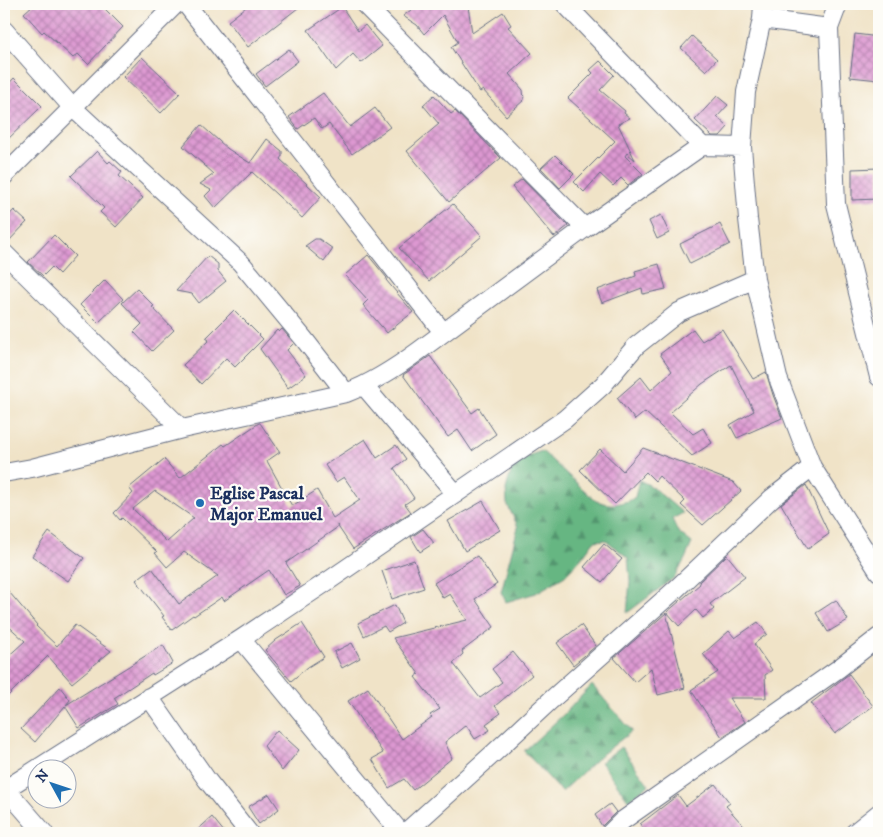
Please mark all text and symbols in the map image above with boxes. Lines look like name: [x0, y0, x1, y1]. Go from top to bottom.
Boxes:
place label: Eglise Pascal Major Emanuel: [210, 483, 323, 526]
marker: Eglise Pascal Major Emanuel: [194, 497, 206, 509]
north arrow: [28, 760, 78, 810]
text: N: [32, 766, 54, 786]

